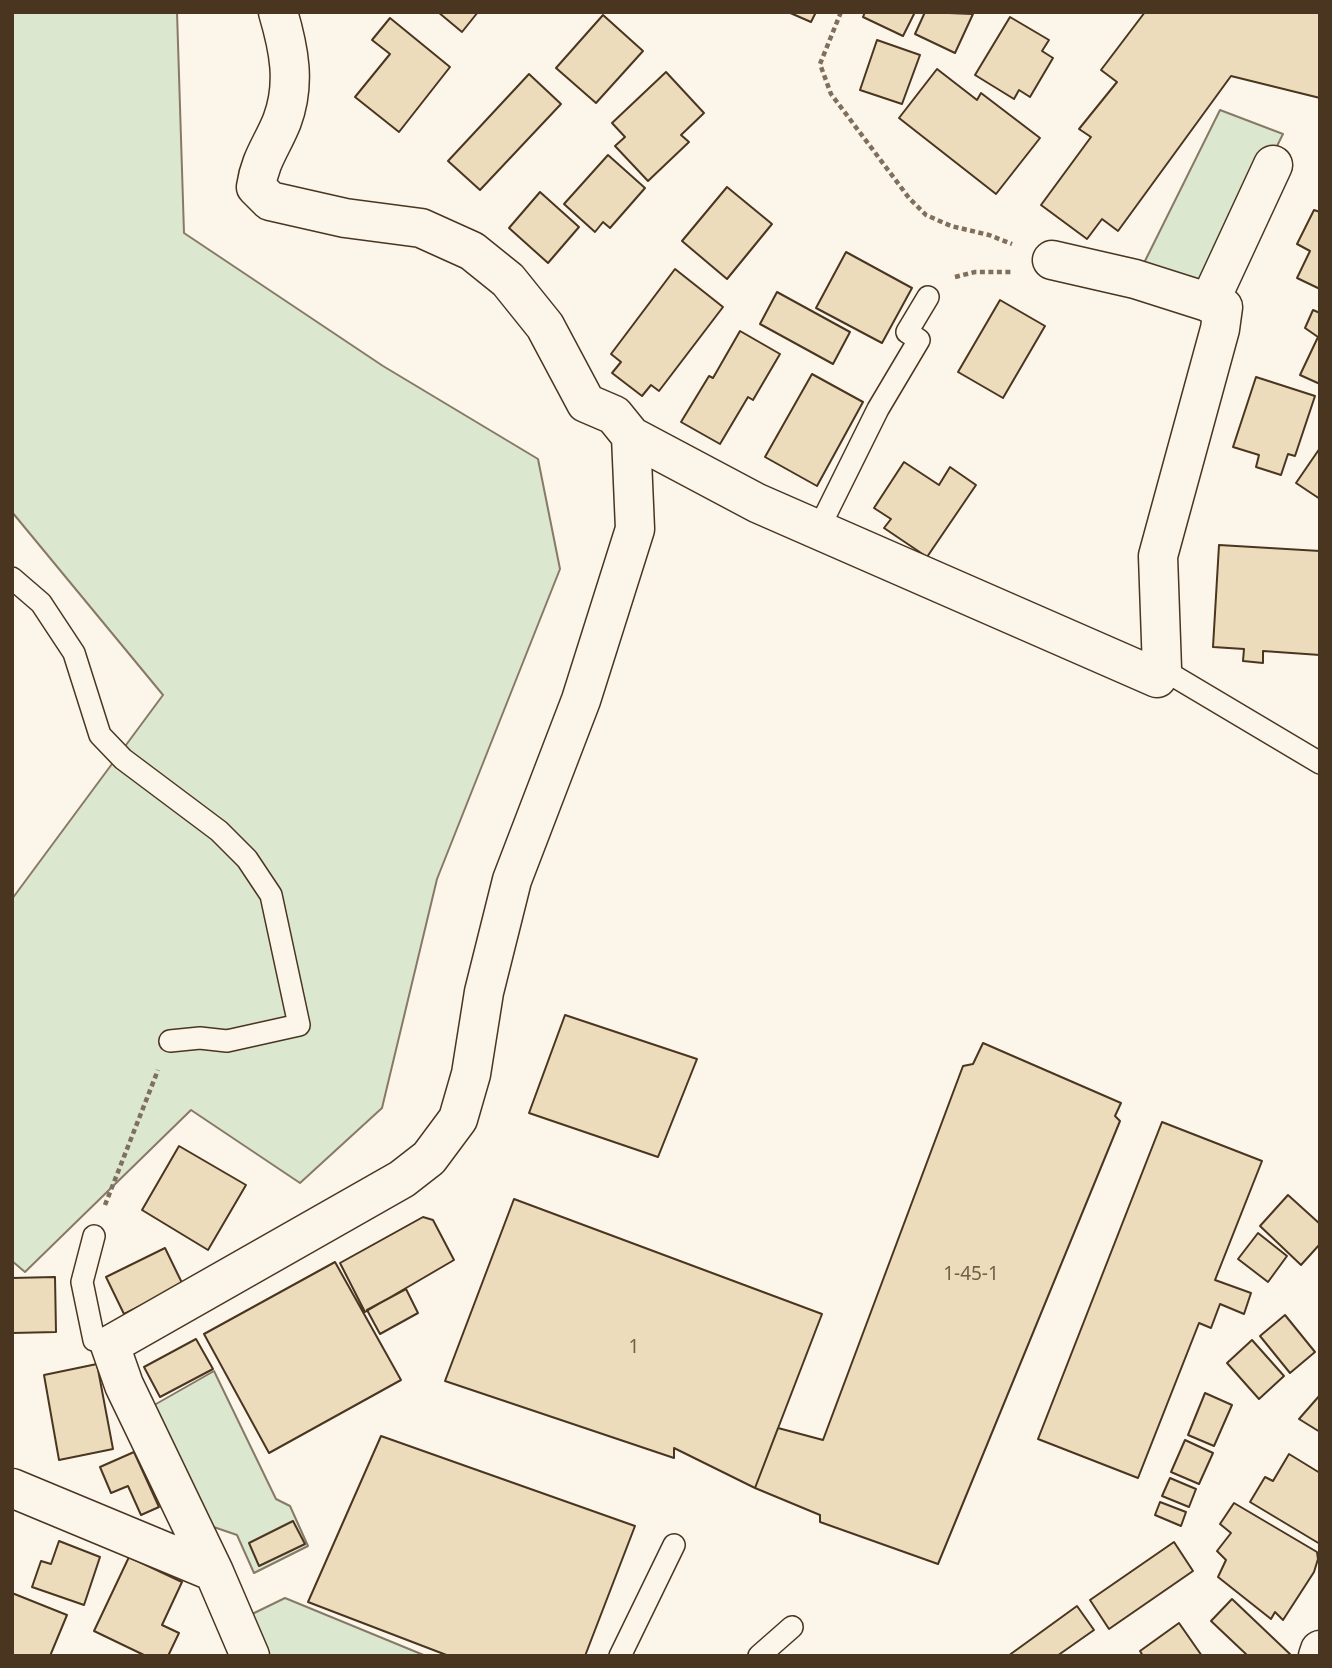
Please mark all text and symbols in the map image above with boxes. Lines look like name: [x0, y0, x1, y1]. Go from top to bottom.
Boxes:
house number: 1-45-1: [943, 1264, 999, 1286]
house number: 1: [629, 1337, 639, 1359]

